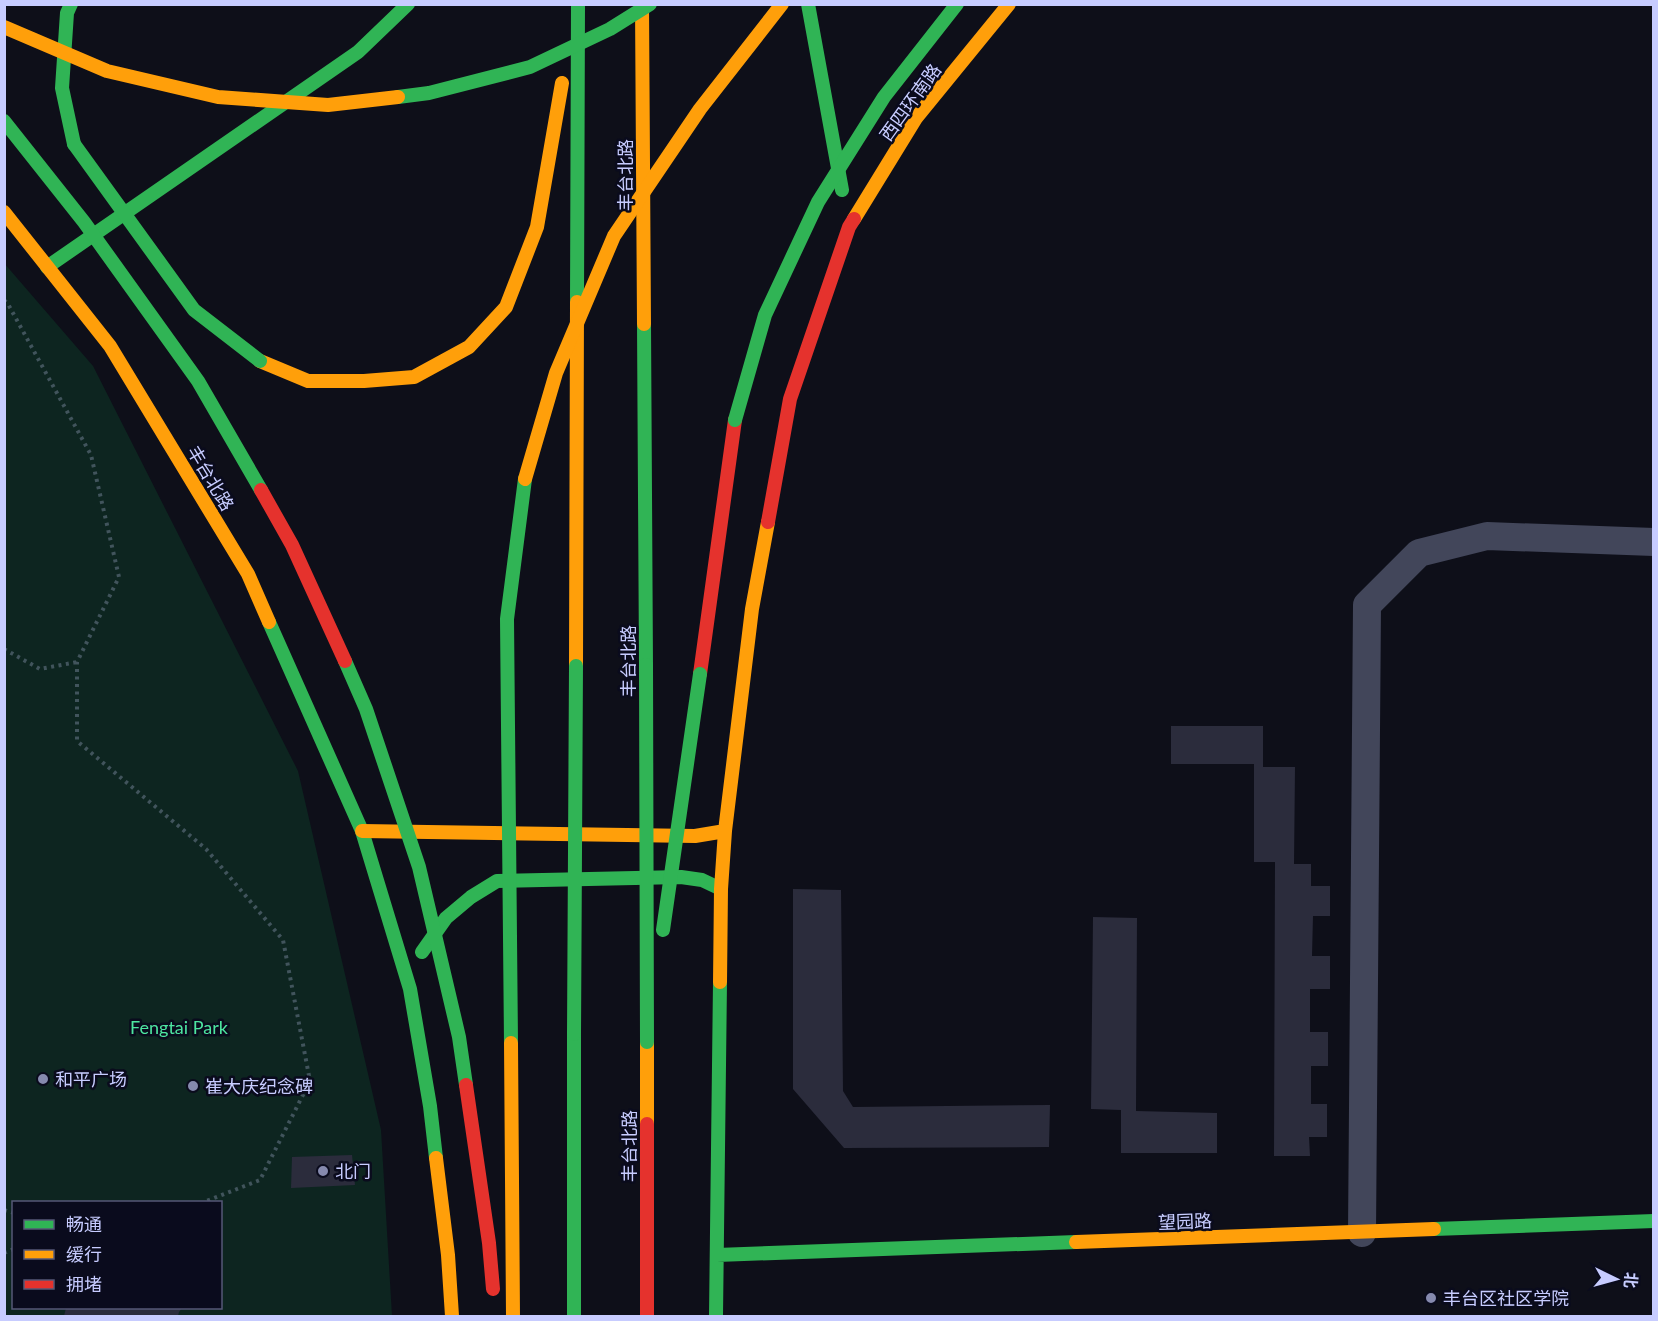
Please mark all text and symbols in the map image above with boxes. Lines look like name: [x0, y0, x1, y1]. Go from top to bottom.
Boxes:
street label: 西四环南路: [875, 59, 945, 145]
street label: 丰台北路: [614, 139, 636, 211]
street label: 丰台北路: [183, 441, 239, 515]
street label: 丰台北路: [617, 625, 639, 697]
park label: Fengtai Park: [130, 1016, 229, 1038]
place label: 和平广场: [55, 1068, 127, 1090]
marker: 和平广场: [36, 1072, 50, 1086]
place label: 崔大庆纪念碑: [205, 1075, 313, 1097]
marker: 崔大庆纪念碑: [186, 1079, 200, 1093]
street label: 丰台北路: [618, 1110, 640, 1182]
place label: 北门: [335, 1160, 371, 1182]
marker: 北门: [316, 1164, 330, 1178]
legend: [12, 1201, 222, 1309]
street label: 望园路: [1158, 1209, 1212, 1233]
text: 畅通: [66, 1213, 102, 1235]
text: 缓行: [66, 1243, 102, 1265]
north arrow: [1586, 1249, 1646, 1309]
text: 北: [1621, 1272, 1642, 1289]
text: 拥堵: [66, 1273, 102, 1295]
place label: 丰台区社区学院: [1443, 1287, 1569, 1309]
marker: 丰台区社区学院: [1424, 1291, 1438, 1305]

